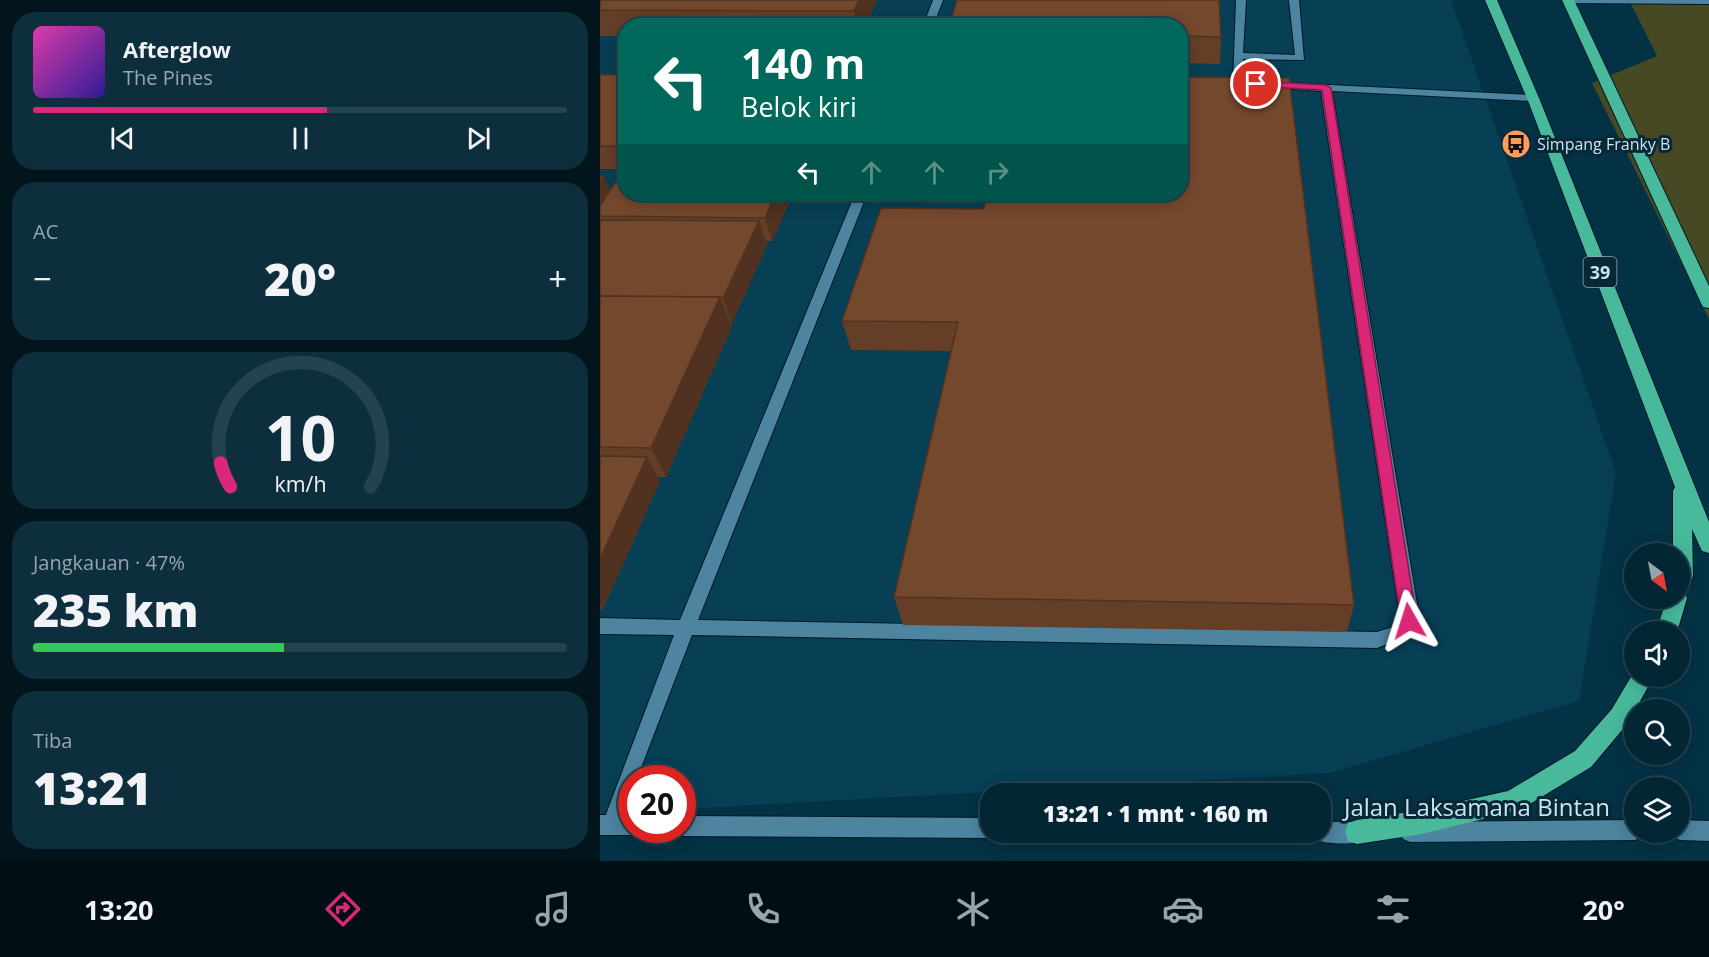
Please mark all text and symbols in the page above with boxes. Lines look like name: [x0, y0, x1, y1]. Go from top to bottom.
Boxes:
text: Afterglow: [123, 34, 231, 64]
text: 140 m: [741, 34, 865, 91]
icon: left: [642, 42, 720, 120]
pin: [1230, 58, 1281, 109]
text: The Pines: [123, 64, 213, 91]
icon: arrive: [1239, 67, 1272, 100]
text: Belok kiri: [741, 88, 857, 125]
icon: previous: [106, 122, 139, 155]
icon: pause: [284, 122, 317, 155]
icon: next: [462, 122, 495, 155]
bus stop icon: Simpang Franky B: [1500, 128, 1532, 160]
place label: Simpang Franky B: [1537, 133, 1670, 155]
icon: left: [792, 156, 825, 189]
icon: ahead: [855, 156, 888, 189]
icon: ahead: [918, 156, 951, 189]
icon: right: [981, 156, 1014, 189]
text: AC: [33, 218, 58, 245]
text: 20°: [264, 248, 336, 309]
text: −: [33, 256, 52, 301]
text: +: [548, 256, 567, 301]
road number: 39: [1584, 257, 1616, 287]
text: 10: [264, 395, 336, 480]
text: km/h: [274, 470, 326, 499]
north arrow: [1624, 543, 1690, 609]
map controls: [1624, 543, 1690, 843]
text: Jangkauan · 47%: [33, 549, 185, 576]
text: 235 km: [33, 579, 198, 640]
position arrow: [1377, 589, 1441, 653]
button: sound: [1624, 621, 1690, 687]
button: search: [1624, 699, 1690, 765]
text: Tiba: [33, 727, 72, 754]
text: 13:21: [33, 757, 151, 818]
speed limit sign: 20: [618, 765, 696, 843]
button: layers: [1624, 777, 1690, 843]
street label: Jalan Laksamana Bintan: [1342, 790, 1610, 823]
text: 13:21 · 1 mnt · 160 m: [1043, 798, 1268, 828]
icon: directions: [322, 888, 364, 930]
icon: music: [532, 888, 574, 930]
icon: phone: [742, 888, 784, 930]
icon: climate: [952, 888, 994, 930]
icon: car: [1162, 888, 1204, 930]
icon: filters: [1372, 888, 1414, 930]
text: 13:20: [84, 891, 154, 928]
text: 20°: [1582, 891, 1625, 928]

